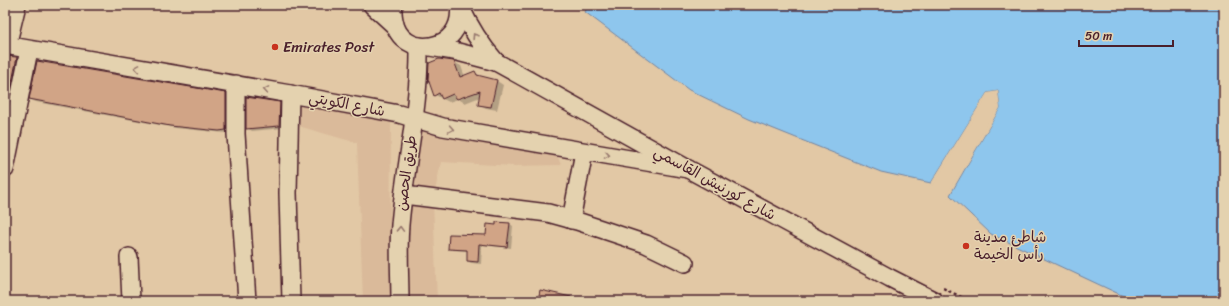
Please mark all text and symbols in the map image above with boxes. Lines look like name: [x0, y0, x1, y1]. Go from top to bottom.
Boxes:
scale bar: [1079, 22, 1173, 48]
text: 50 m: [1085, 25, 1112, 47]
one-way arrow: [473, 33, 480, 40]
place label: Emirates Post: [283, 34, 375, 60]
marker: Emirates Post: [270, 42, 280, 52]
one-way arrow: [134, 64, 141, 73]
street label: شارع الكويتي: [307, 84, 387, 124]
one-way arrow: [262, 86, 269, 94]
one-way arrow: [448, 124, 454, 132]
street label: طريق الحصن: [388, 133, 424, 213]
street label: شارع كورنيش القاسمي: [649, 139, 781, 227]
one-way arrow: [604, 151, 610, 159]
place label: شاطئ مدينة رأس الخيمة: [974, 224, 1046, 267]
one-way arrow: [396, 226, 404, 232]
marker: شاطئ مدينة رأس الخيمة: [961, 241, 971, 251]

